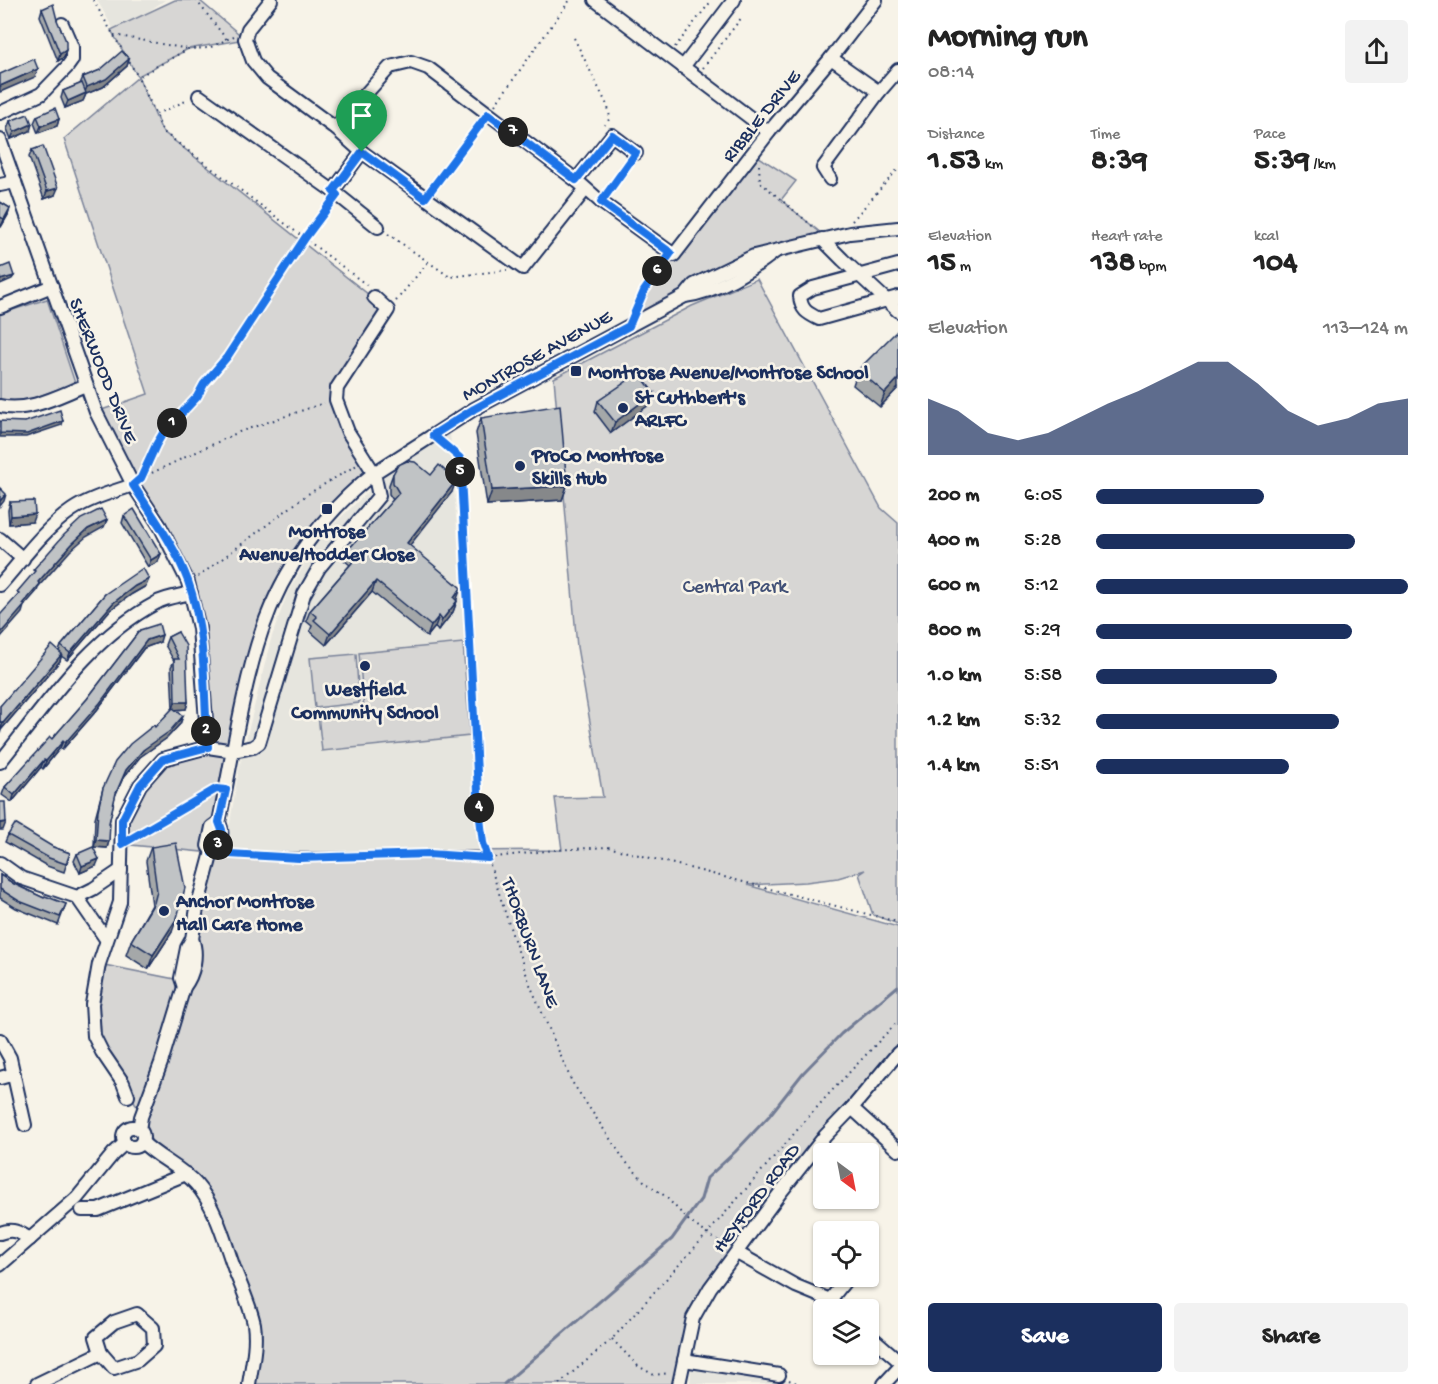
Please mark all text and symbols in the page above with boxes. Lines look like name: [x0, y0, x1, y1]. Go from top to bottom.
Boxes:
text: Morning run: [928, 20, 1088, 58]
button: share: [1345, 20, 1408, 83]
text: 08:14: [928, 62, 974, 85]
street label: RIBBLE DRIVE: [718, 65, 808, 168]
pin: [336, 90, 387, 152]
icon: arrive: [345, 99, 378, 132]
pin: 7: [498, 117, 528, 147]
text: 7: [509, 122, 517, 141]
text: Distance: [928, 126, 985, 145]
text: Time: [1091, 126, 1120, 145]
text: Pace: [1254, 126, 1285, 145]
text: 1.53: [928, 145, 981, 180]
text: 8:39: [1091, 145, 1147, 180]
text: 5:39: [1254, 145, 1310, 180]
text: km: [981, 156, 1003, 175]
text: /km: [1310, 156, 1336, 175]
text: Elevation: [928, 228, 992, 247]
text: Heart rate: [1091, 228, 1163, 247]
text: kcal: [1254, 228, 1279, 247]
text: 15: [928, 247, 956, 282]
text: 138: [1091, 247, 1135, 282]
text: 104: [1254, 247, 1297, 282]
pin: 6: [642, 256, 672, 286]
text: m: [956, 258, 971, 277]
text: bpm: [1135, 258, 1167, 277]
text: 6: [653, 261, 661, 280]
street label: SHERWOOD DRIVE: [62, 295, 142, 449]
street label: MONTROSE AVENUE: [459, 306, 618, 408]
text: Elevation: [928, 318, 1008, 341]
text: 113–124 m: [1323, 318, 1408, 341]
place label: Montrose Avenue/Montrose School: [588, 363, 869, 386]
marker: Montrose Avenue/Montrose School: [569, 364, 583, 378]
place label: St Cuthbert's ARLFC: [634, 388, 747, 434]
marker: St Cuthbert's ARLFC: [616, 401, 630, 415]
pin: 1: [157, 408, 187, 438]
text: 1: [169, 413, 175, 432]
place label: ProCo Montrose Skills Hub: [531, 446, 664, 492]
pin: 5: [445, 457, 475, 487]
marker: ProCo Montrose Skills Hub: [513, 459, 527, 473]
text: 5: [456, 462, 464, 481]
text: 200 m: [928, 485, 979, 508]
text: 6:05: [1024, 485, 1062, 508]
marker: Montrose Avenue/Hodder Close: [320, 502, 334, 516]
place label: Montrose Avenue/Hodder Close: [238, 522, 415, 568]
text: 400 m: [928, 530, 979, 553]
text: 5:28: [1024, 530, 1062, 553]
text: 600 m: [928, 575, 980, 598]
text: 5:12: [1024, 575, 1059, 598]
park label: Central Park: [683, 577, 789, 600]
text: 800 m: [928, 620, 981, 643]
text: 5:29: [1024, 620, 1061, 643]
marker: Westfield Community School: [358, 659, 372, 673]
text: 1.0 km: [928, 665, 982, 688]
text: 5:58: [1024, 665, 1062, 688]
place label: Westfield Community School: [290, 679, 439, 726]
text: 1.2 km: [928, 710, 980, 733]
text: 5:32: [1024, 710, 1061, 733]
pin: 2: [191, 716, 221, 746]
text: 2: [202, 721, 210, 740]
text: 1.4 km: [928, 755, 980, 778]
text: 5:51: [1024, 755, 1059, 778]
pin: 4: [464, 793, 494, 823]
text: 4: [475, 798, 483, 817]
pin: 3: [203, 830, 233, 860]
text: 3: [214, 835, 222, 854]
street label: THORBURN LANE: [494, 874, 563, 1013]
place label: Anchor Montrose Hall Care Home: [175, 892, 315, 938]
marker: Anchor Montrose Hall Care Home: [157, 904, 171, 918]
street label: HEYFORD ROAD: [709, 1139, 807, 1258]
north arrow: [813, 1143, 879, 1209]
map controls: [813, 1143, 879, 1365]
button: locate: [813, 1221, 879, 1287]
button: layers: [813, 1299, 879, 1365]
button: Save: [928, 1303, 1162, 1372]
button: Share: [1174, 1303, 1408, 1372]

